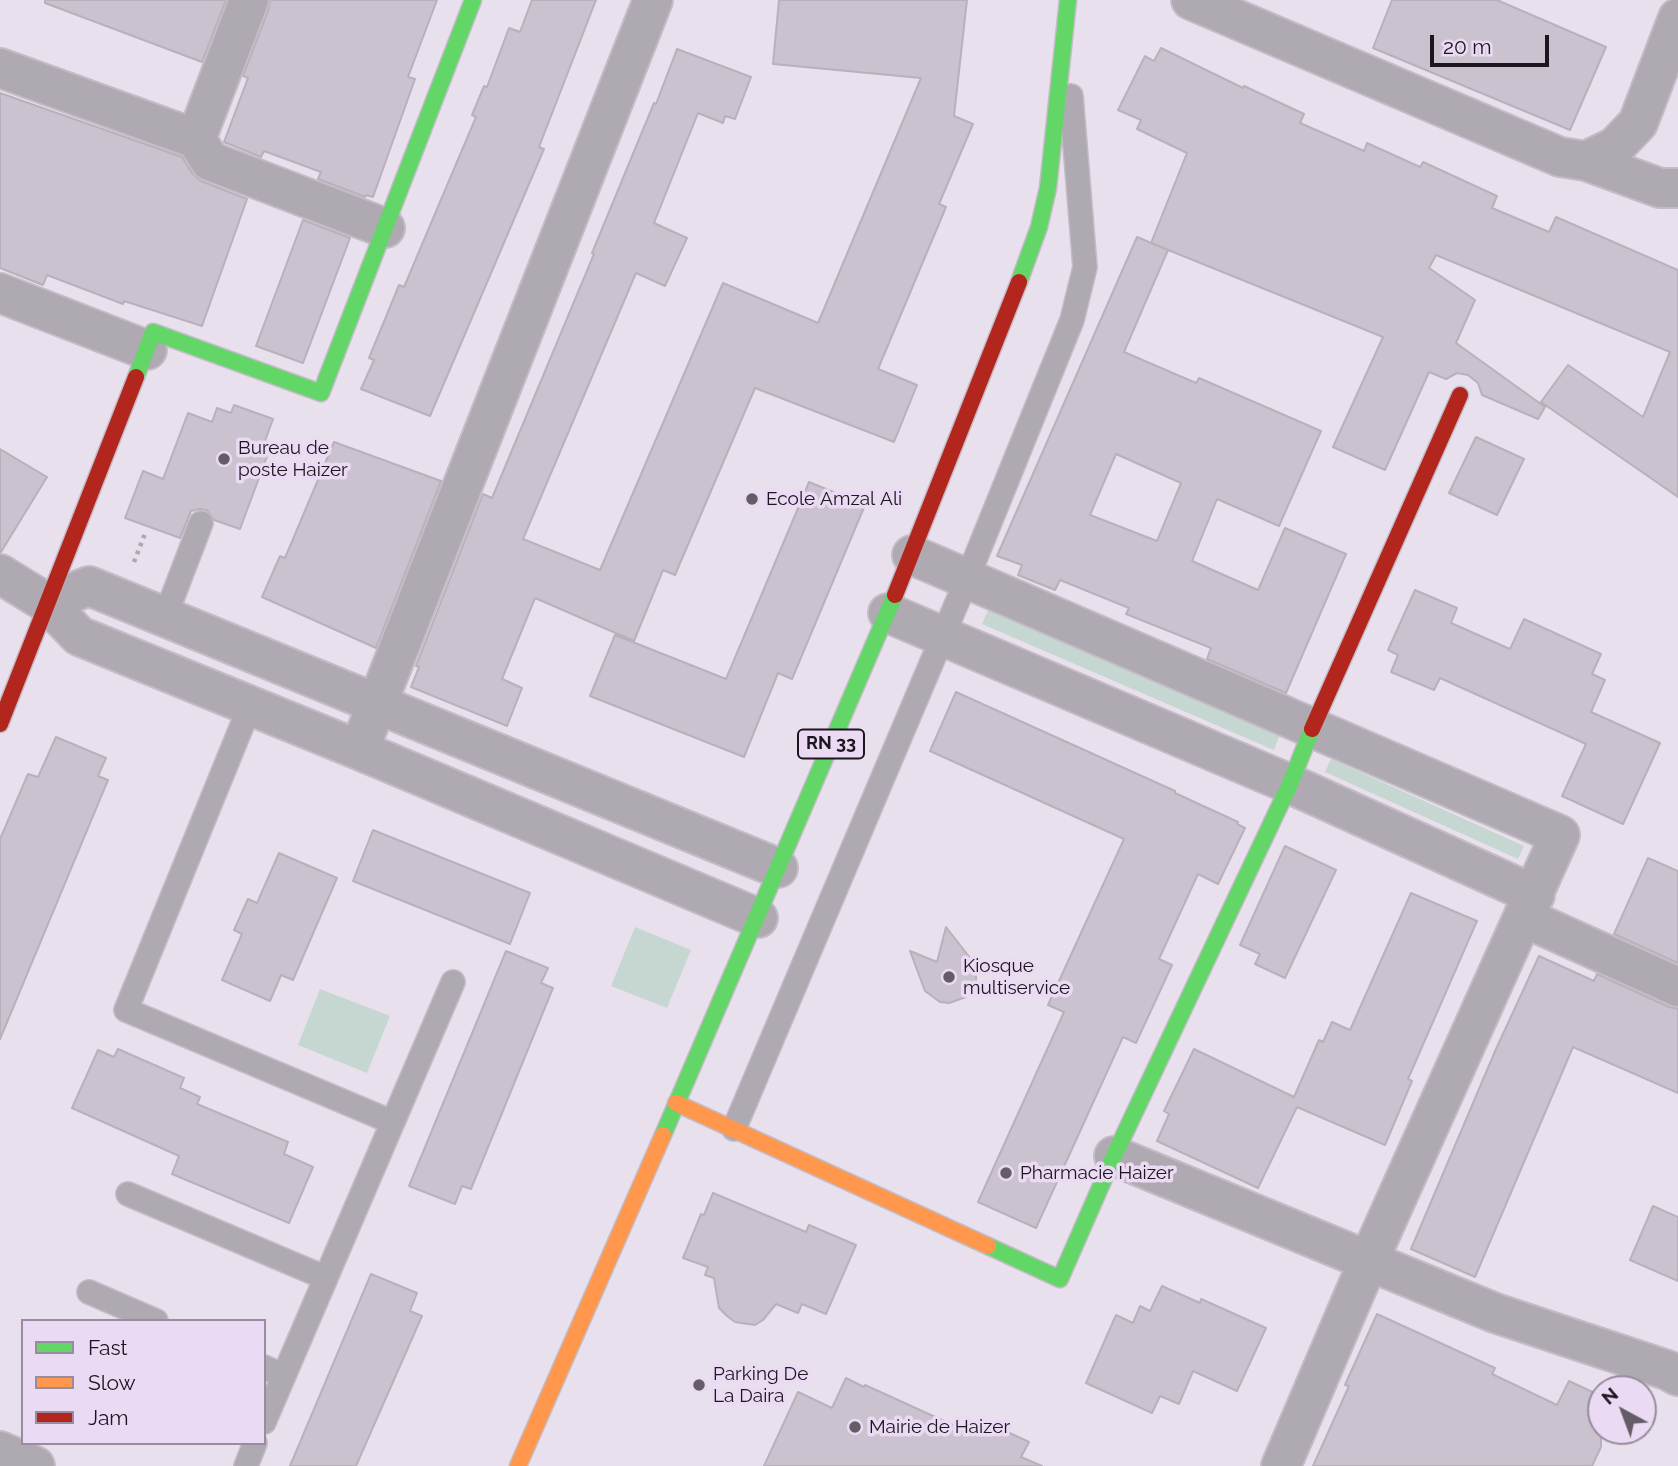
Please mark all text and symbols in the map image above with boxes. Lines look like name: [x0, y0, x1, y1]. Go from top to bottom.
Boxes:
scale bar: [1433, 21, 1552, 65]
text: 20 m: [1443, 34, 1491, 59]
place label: Bureau de poste Haizer: [238, 437, 348, 481]
marker: Bureau de poste Haizer: [216, 451, 232, 467]
place label: Ecole Amzal Ali: [766, 488, 902, 510]
marker: Ecole Amzal Ali: [744, 491, 760, 507]
road number: RN 33: [798, 730, 864, 758]
place label: Kiosque multiservice: [963, 955, 1070, 999]
marker: Kiosque multiservice: [941, 969, 957, 985]
place label: Pharmacie Haizer: [1020, 1162, 1174, 1184]
marker: Pharmacie Haizer: [998, 1165, 1014, 1181]
legend: [21, 1319, 266, 1445]
text: Fast: [88, 1335, 128, 1360]
place label: Parking De La Daira: [713, 1363, 808, 1407]
text: Slow: [88, 1370, 136, 1395]
north arrow: [1587, 1375, 1657, 1445]
marker: Parking De La Daira: [691, 1377, 707, 1393]
text: N: [1597, 1383, 1622, 1409]
text: Jam: [88, 1405, 129, 1430]
place label: Mairie de Haizer: [869, 1416, 1010, 1438]
marker: Mairie de Haizer: [847, 1419, 863, 1435]

